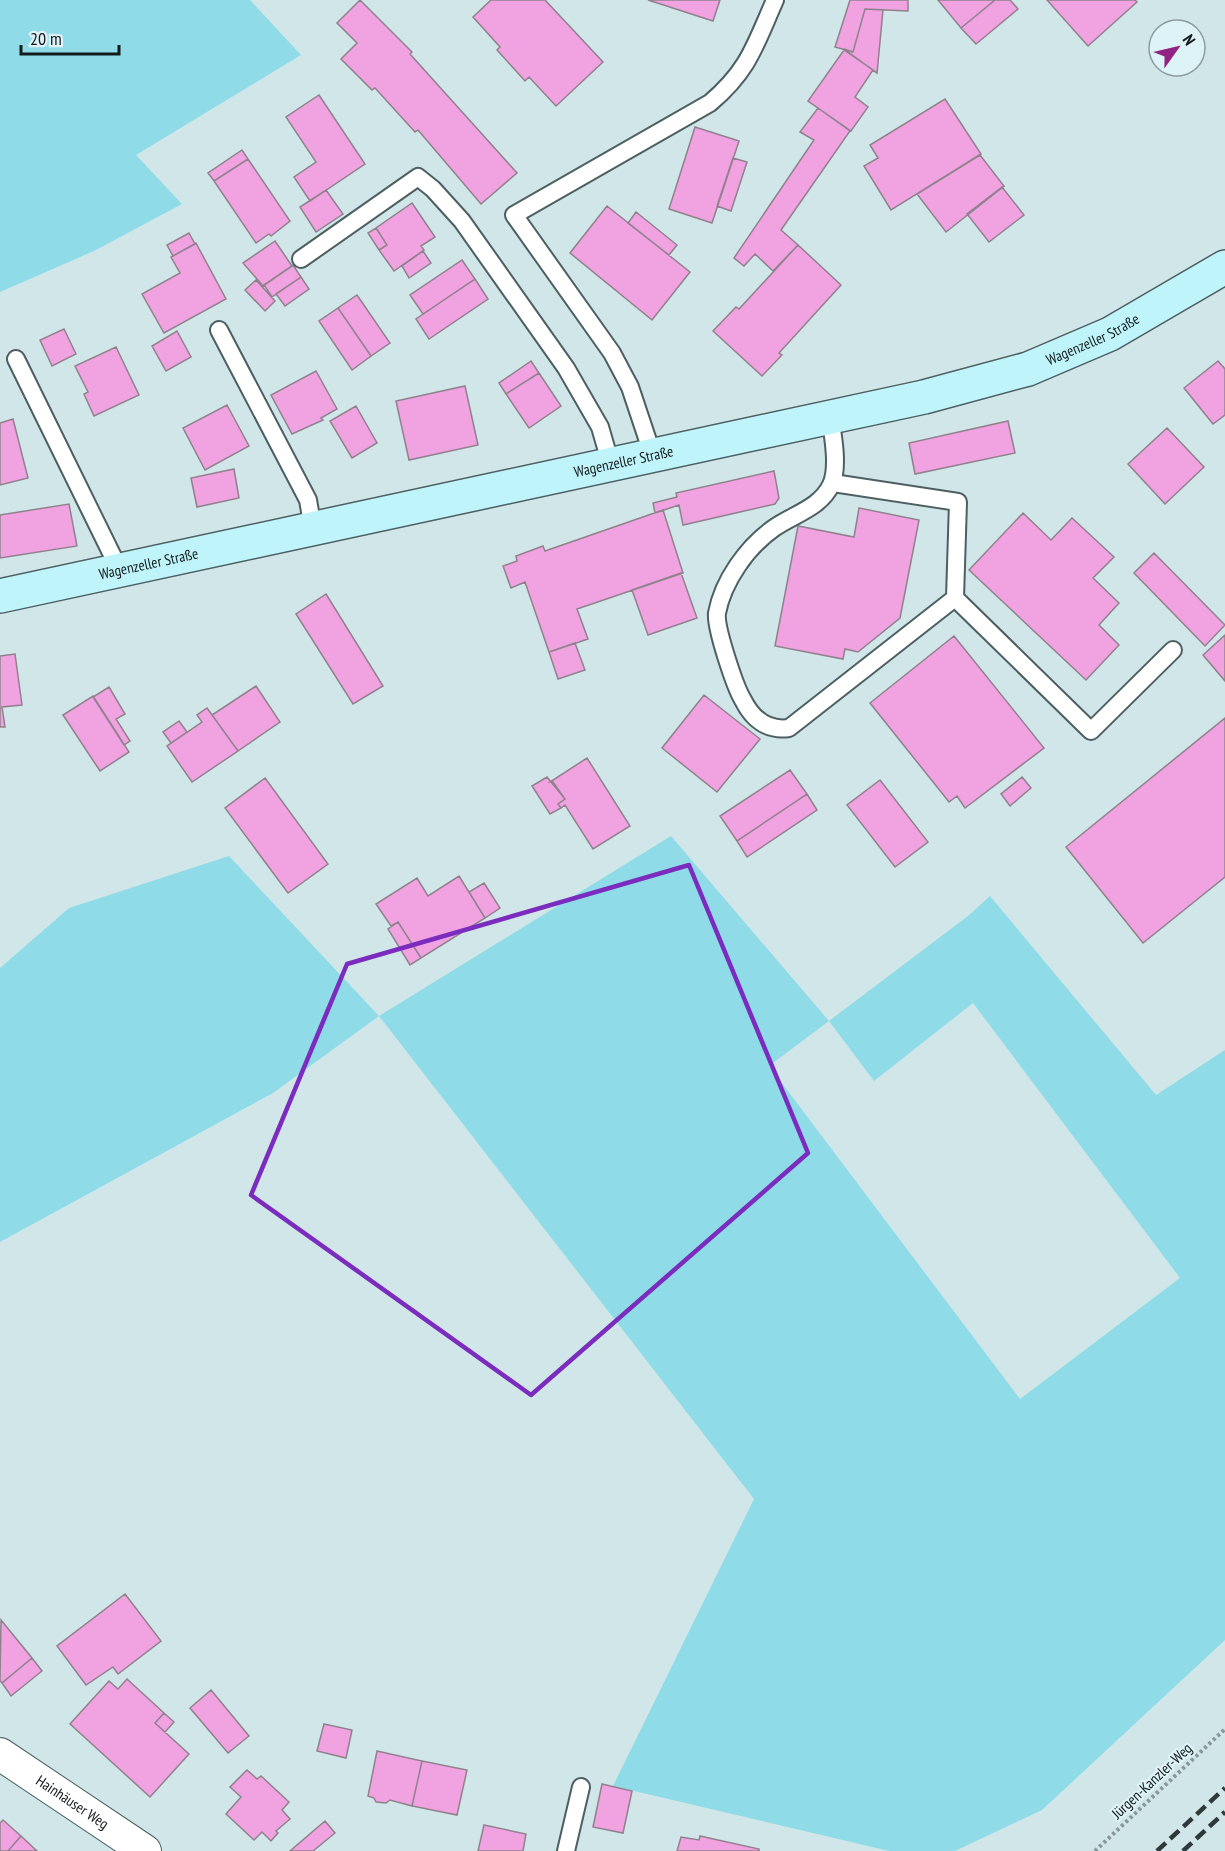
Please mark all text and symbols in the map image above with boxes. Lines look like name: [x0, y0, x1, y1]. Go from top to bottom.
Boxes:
scale bar: [21, 18, 118, 56]
north arrow: [1147, 18, 1207, 78]
text: 20 m: [30, 27, 62, 50]
text: N: [1179, 30, 1200, 49]
street label: Wagenzeller Straße: [1043, 309, 1143, 369]
street label: Wagenzeller Straße: [572, 441, 675, 481]
street label: Wagenzeller Straße: [97, 544, 200, 583]
street label: Jürgen-Kanzler-Weg: [1107, 1739, 1196, 1823]
street label: Hainhäuser Weg: [33, 1771, 113, 1833]

